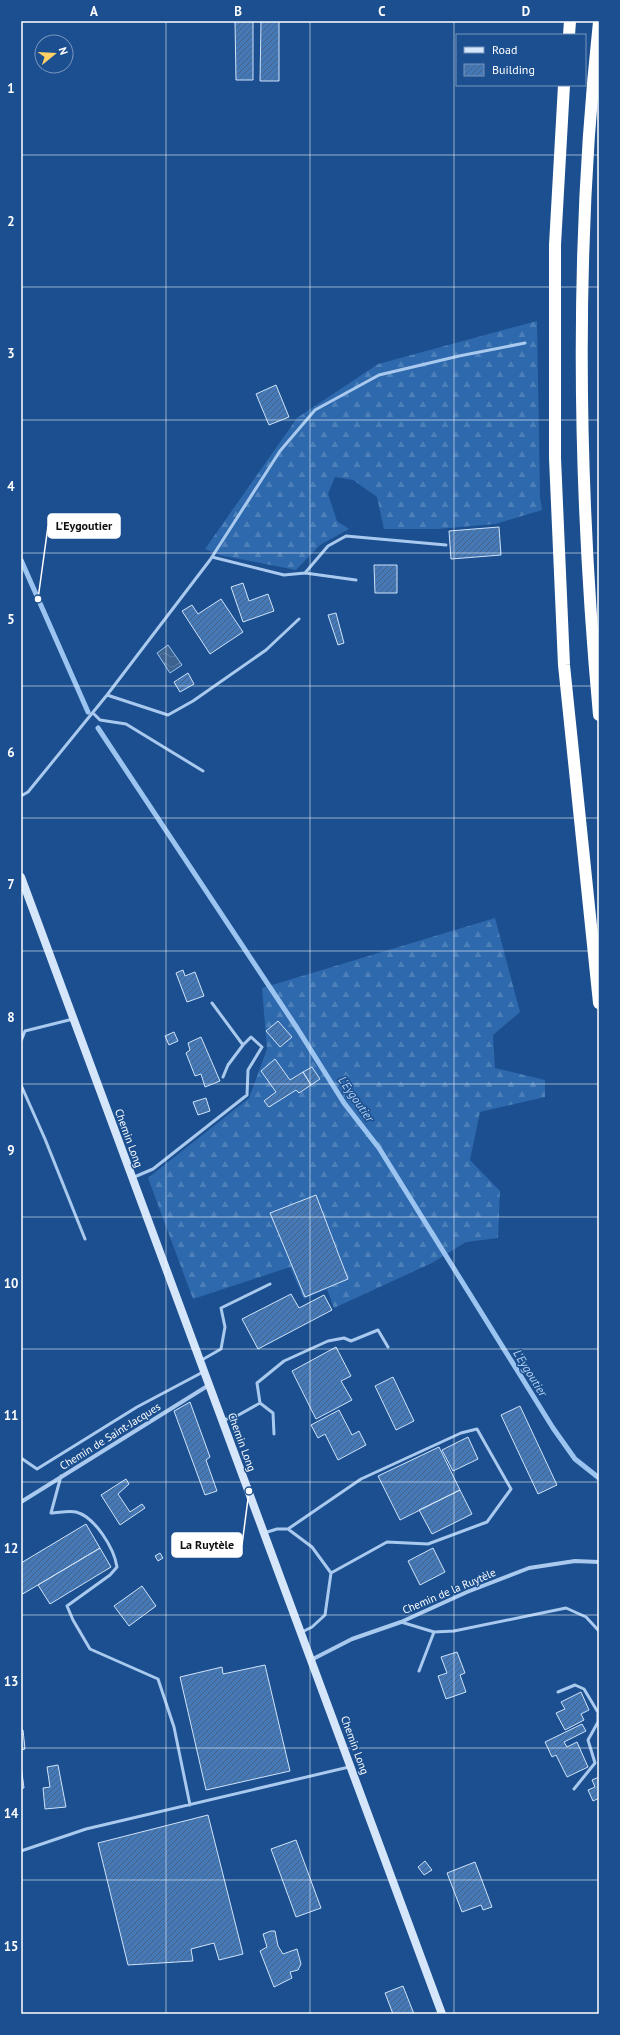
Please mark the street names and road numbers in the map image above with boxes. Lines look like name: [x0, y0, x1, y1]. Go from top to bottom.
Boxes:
street label: Chemin Long: [112, 1107, 146, 1169]
street label: Chemin de Saint-Jacques: [57, 1399, 163, 1473]
street label: Chemin Long: [225, 1411, 259, 1473]
street label: Chemin de la Ruytèle: [400, 1565, 498, 1617]
street label: Chemin Long: [338, 1714, 372, 1776]

